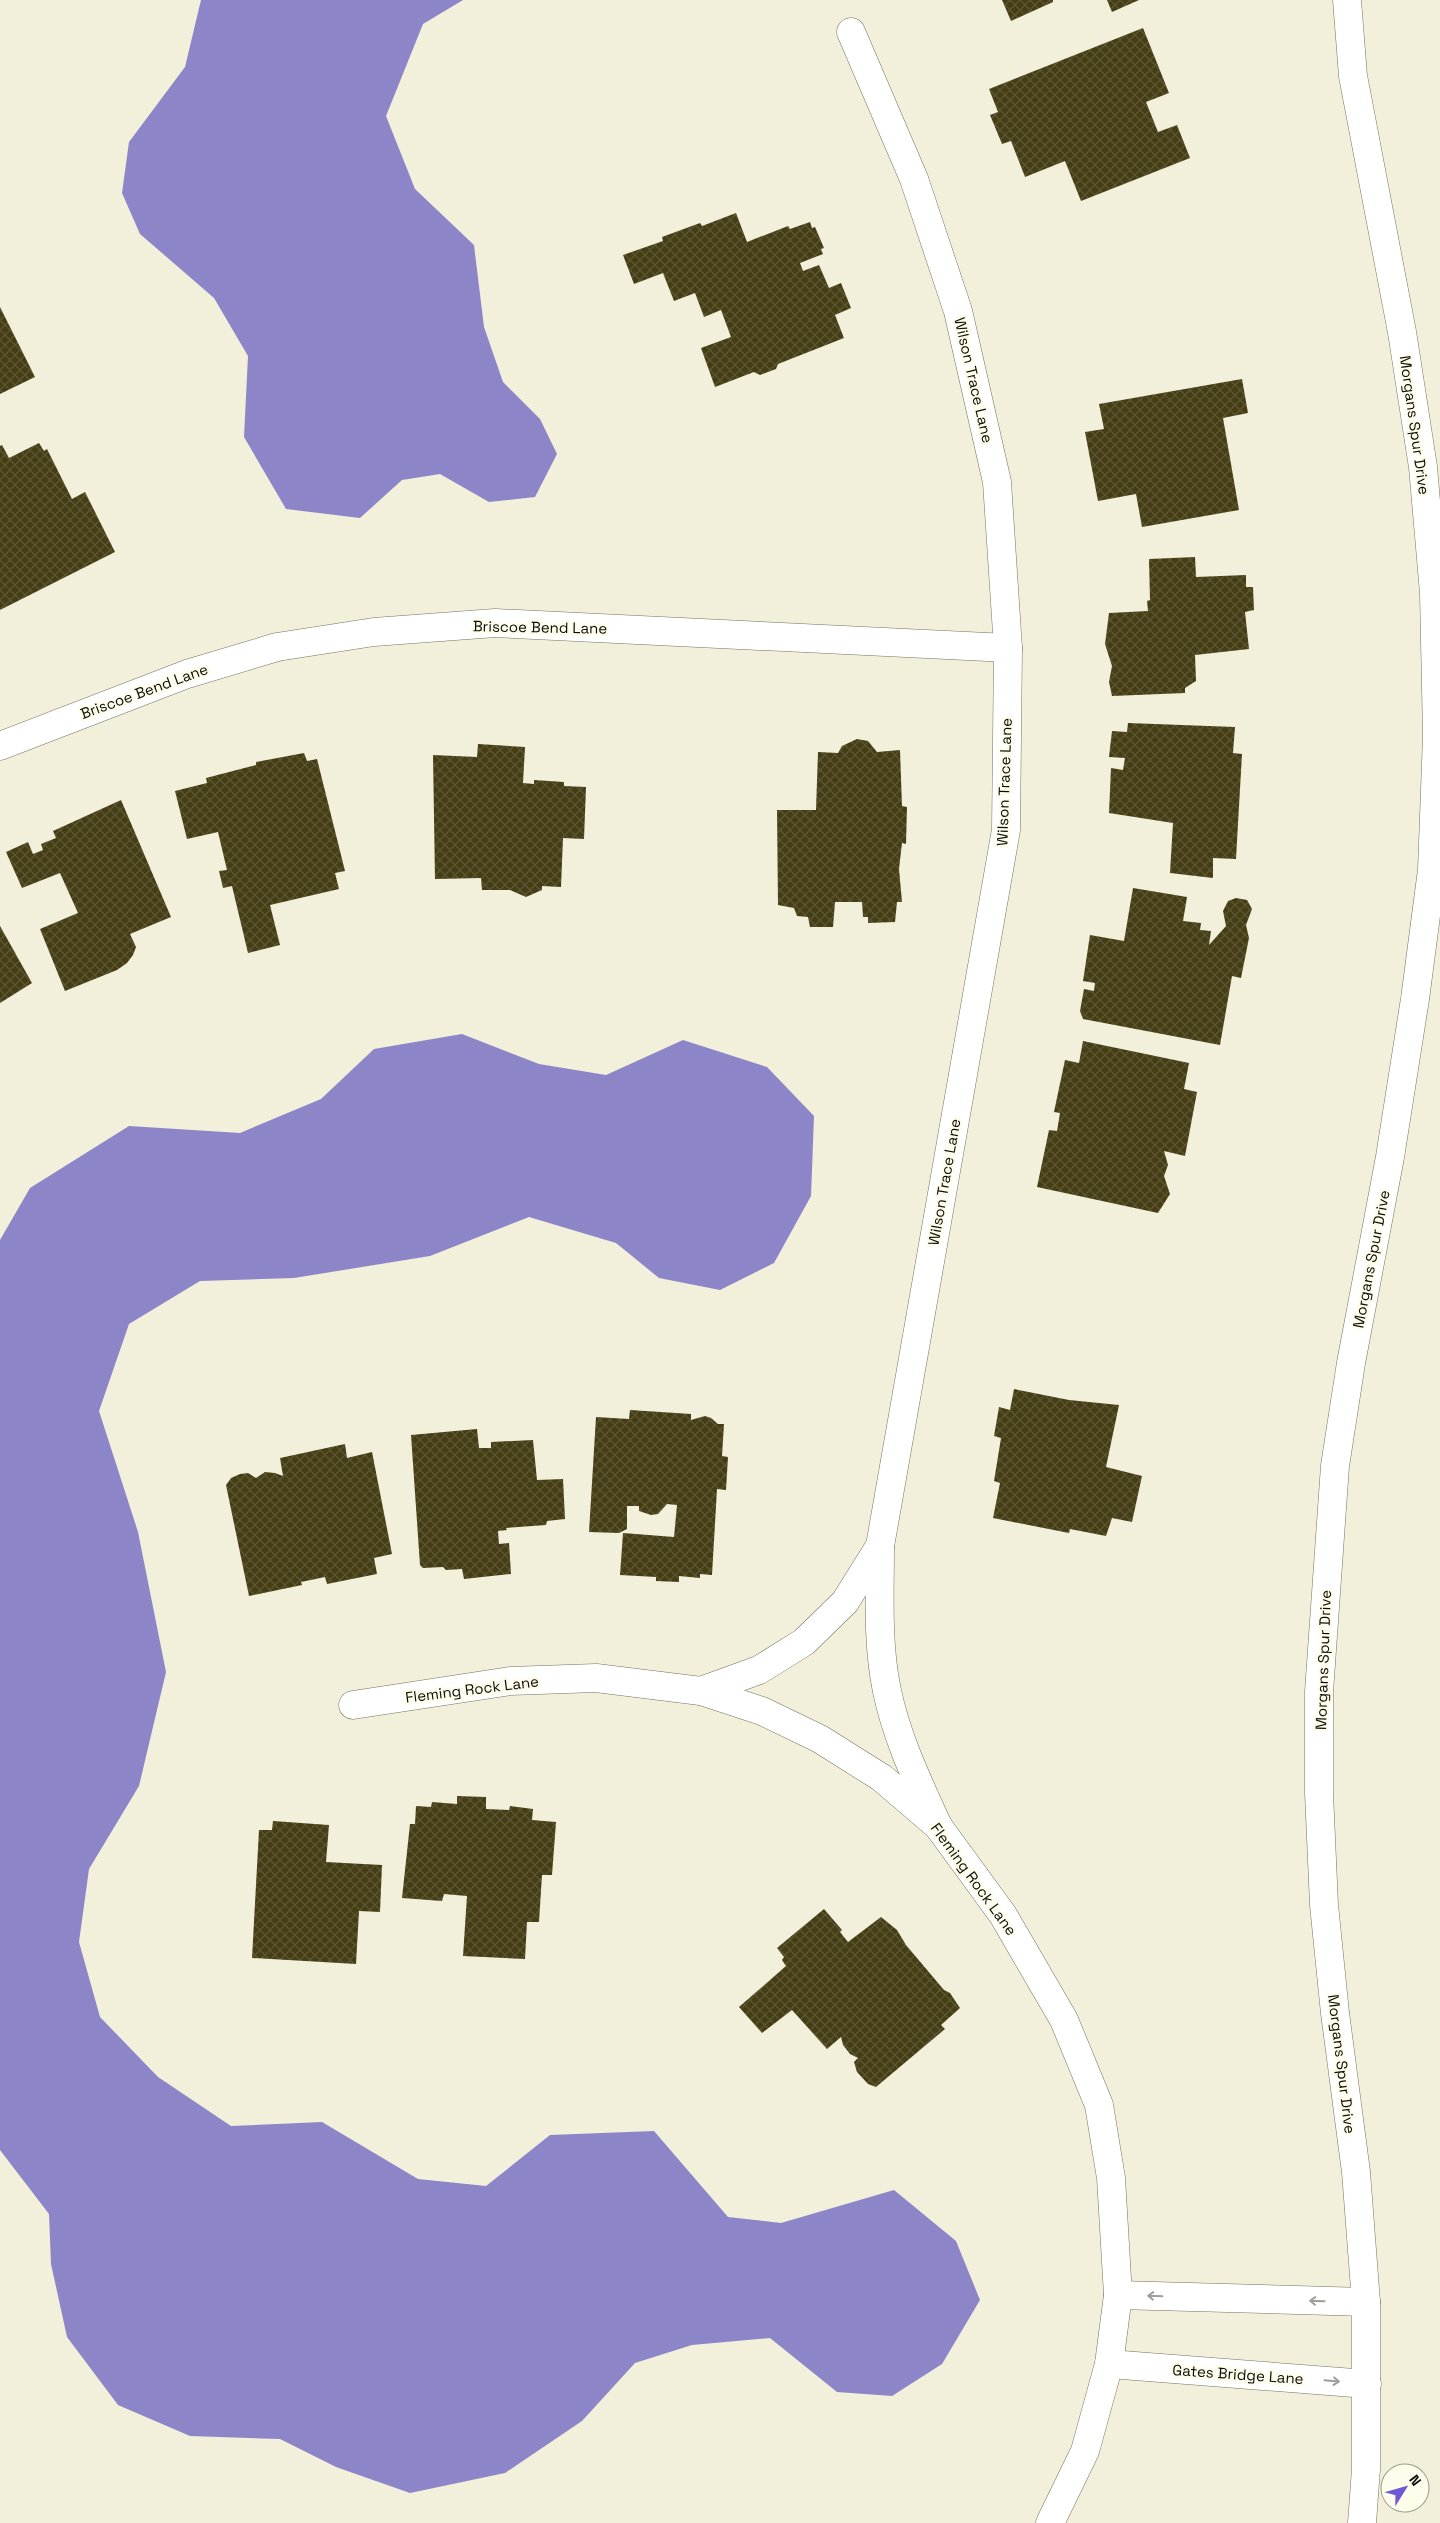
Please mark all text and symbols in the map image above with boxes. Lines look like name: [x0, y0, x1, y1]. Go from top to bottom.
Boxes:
street label: Wilson Trace Lane: [950, 315, 998, 445]
street label: Morgans Spur Drive: [1396, 354, 1434, 496]
street label: Briscoe Bend Lane: [473, 616, 608, 638]
street label: Briscoe Bend Lane: [78, 659, 211, 723]
street label: Wilson Trace Lane: [992, 717, 1016, 847]
street label: Wilson Trace Lane: [923, 1117, 965, 1247]
street label: Morgans Spur Drive: [1348, 1188, 1394, 1330]
street label: Morgans Spur Drive: [1311, 1589, 1335, 1730]
street label: Fleming Rock Lane: [404, 1671, 540, 1707]
street label: Fleming Rock Lane: [927, 1819, 1021, 1939]
street label: Morgans Spur Drive: [1324, 1993, 1360, 2135]
one-way arrow: [1147, 2291, 1163, 2301]
one-way arrow: [1309, 2296, 1325, 2305]
street label: Gates Bridge Lane: [1172, 2360, 1304, 2388]
one-way arrow: [1324, 2377, 1340, 2386]
north arrow: [1380, 2463, 1430, 2513]
text: N: [1405, 2471, 1425, 2489]

